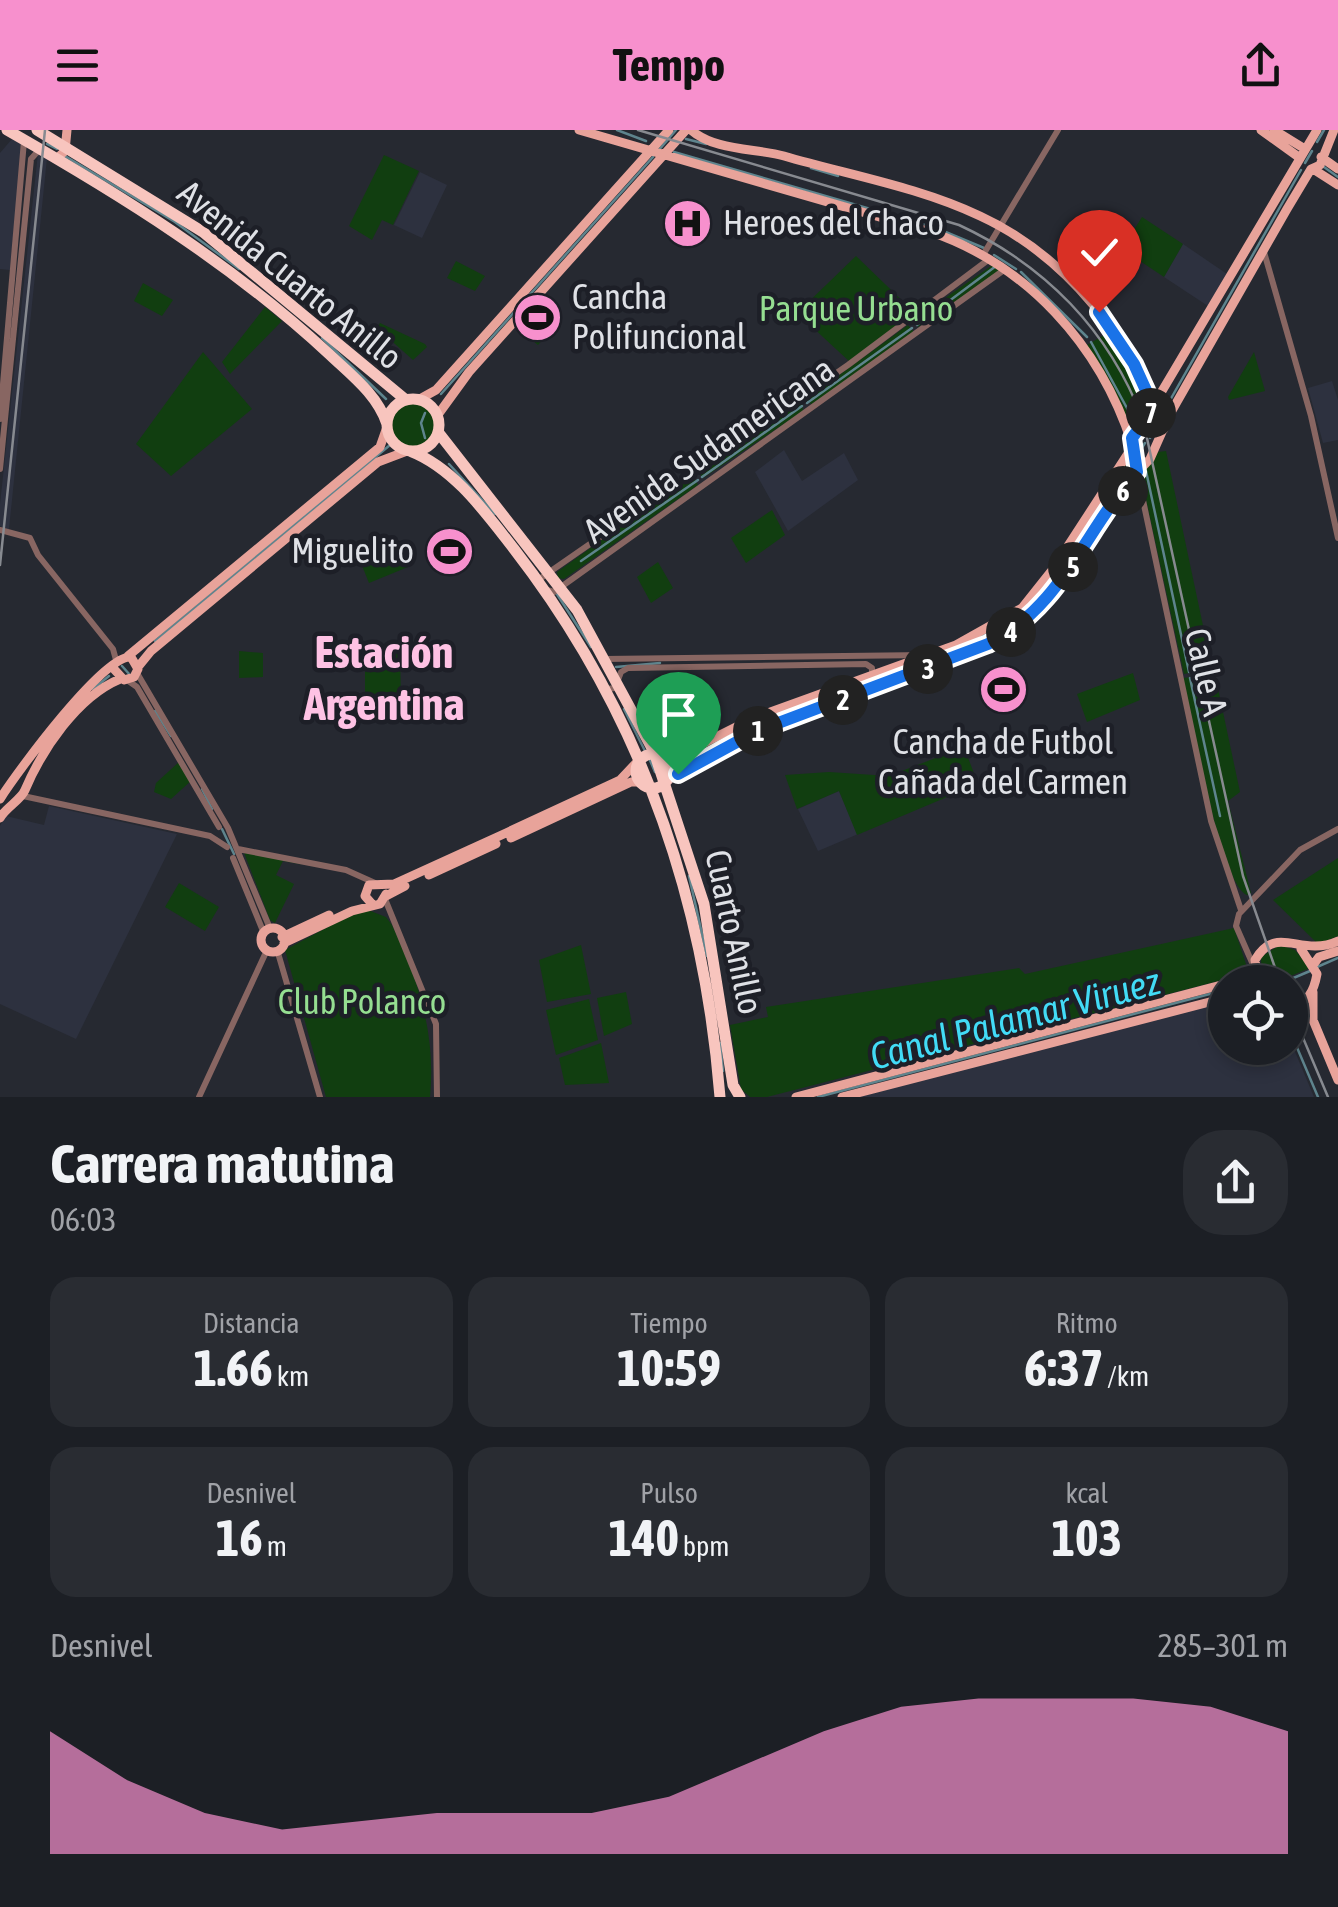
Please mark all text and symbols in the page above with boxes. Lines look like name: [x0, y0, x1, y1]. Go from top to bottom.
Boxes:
icon: menu: [50, 38, 105, 93]
icon: share: [1233, 38, 1288, 93]
text: Tempo: [613, 39, 725, 91]
street label: Avenida Cuarto Anillo: [171, 172, 411, 377]
hospital icon: Heroes del Chaco: [662, 197, 714, 249]
place label: Heroes del Chaco: [723, 202, 944, 242]
pin: [1057, 210, 1142, 313]
icon: check: [1072, 225, 1127, 280]
place label: Cancha Polifuncional: [572, 276, 746, 356]
park label: Parque Urbano: [759, 288, 953, 328]
sports icon: Cancha Polifuncional: [511, 291, 563, 343]
street label: Avenida Sudamericana: [576, 348, 841, 551]
pin: 7: [1126, 388, 1176, 438]
text: 7: [1144, 397, 1158, 429]
pin: 6: [1098, 466, 1148, 516]
text: 6: [1116, 475, 1130, 507]
sports icon: Miguelito: [423, 525, 475, 577]
place label: Miguelito: [291, 530, 414, 570]
pin: 5: [1048, 542, 1098, 592]
text: 5: [1066, 551, 1080, 583]
pin: 4: [986, 607, 1036, 657]
text: 4: [1004, 616, 1018, 648]
street label: Calle A: [1178, 624, 1237, 720]
district label: Estación Argentina: [303, 626, 464, 730]
pin: 3: [903, 644, 953, 694]
text: 3: [921, 653, 935, 685]
sports icon: Cancha de Futbol Cañada del Carmen: [977, 664, 1029, 716]
pin: [636, 672, 721, 775]
pin: 2: [818, 675, 868, 725]
text: 2: [836, 684, 850, 716]
icon: arrive: [651, 687, 706, 742]
pin: 1: [733, 706, 783, 756]
text: 1: [751, 715, 765, 747]
place label: Cancha de Futbol Cañada del Carmen: [878, 721, 1128, 801]
street label: Cuarto Anillo: [698, 846, 772, 1017]
water label: Canal Palamar Viruez: [865, 959, 1165, 1078]
map controls: [1208, 965, 1308, 1065]
button: locate: [1208, 965, 1308, 1065]
park label: Club Polanco: [278, 981, 446, 1021]
button: share: [1183, 1130, 1288, 1235]
text: Carrera matutina: [50, 1132, 394, 1195]
text: 06:03: [50, 1201, 117, 1238]
text: Distancia: [203, 1307, 300, 1339]
text: Tiempo: [630, 1307, 708, 1339]
text: Ritmo: [1056, 1307, 1118, 1339]
text: 1.66: [193, 1339, 273, 1397]
text: 10:59: [617, 1339, 721, 1397]
text: 6:37: [1024, 1339, 1103, 1397]
text: km: [273, 1360, 309, 1392]
text: /km: [1103, 1360, 1149, 1392]
text: Desnivel: [206, 1477, 296, 1509]
text: Pulso: [640, 1477, 698, 1509]
text: kcal: [1065, 1477, 1108, 1509]
text: 16: [216, 1509, 263, 1567]
text: 140: [608, 1509, 679, 1567]
text: 103: [1051, 1509, 1122, 1567]
text: m: [263, 1530, 287, 1562]
text: bpm: [679, 1530, 730, 1562]
text: Desnivel: [50, 1627, 153, 1664]
text: 285–301 m: [1158, 1627, 1288, 1664]

